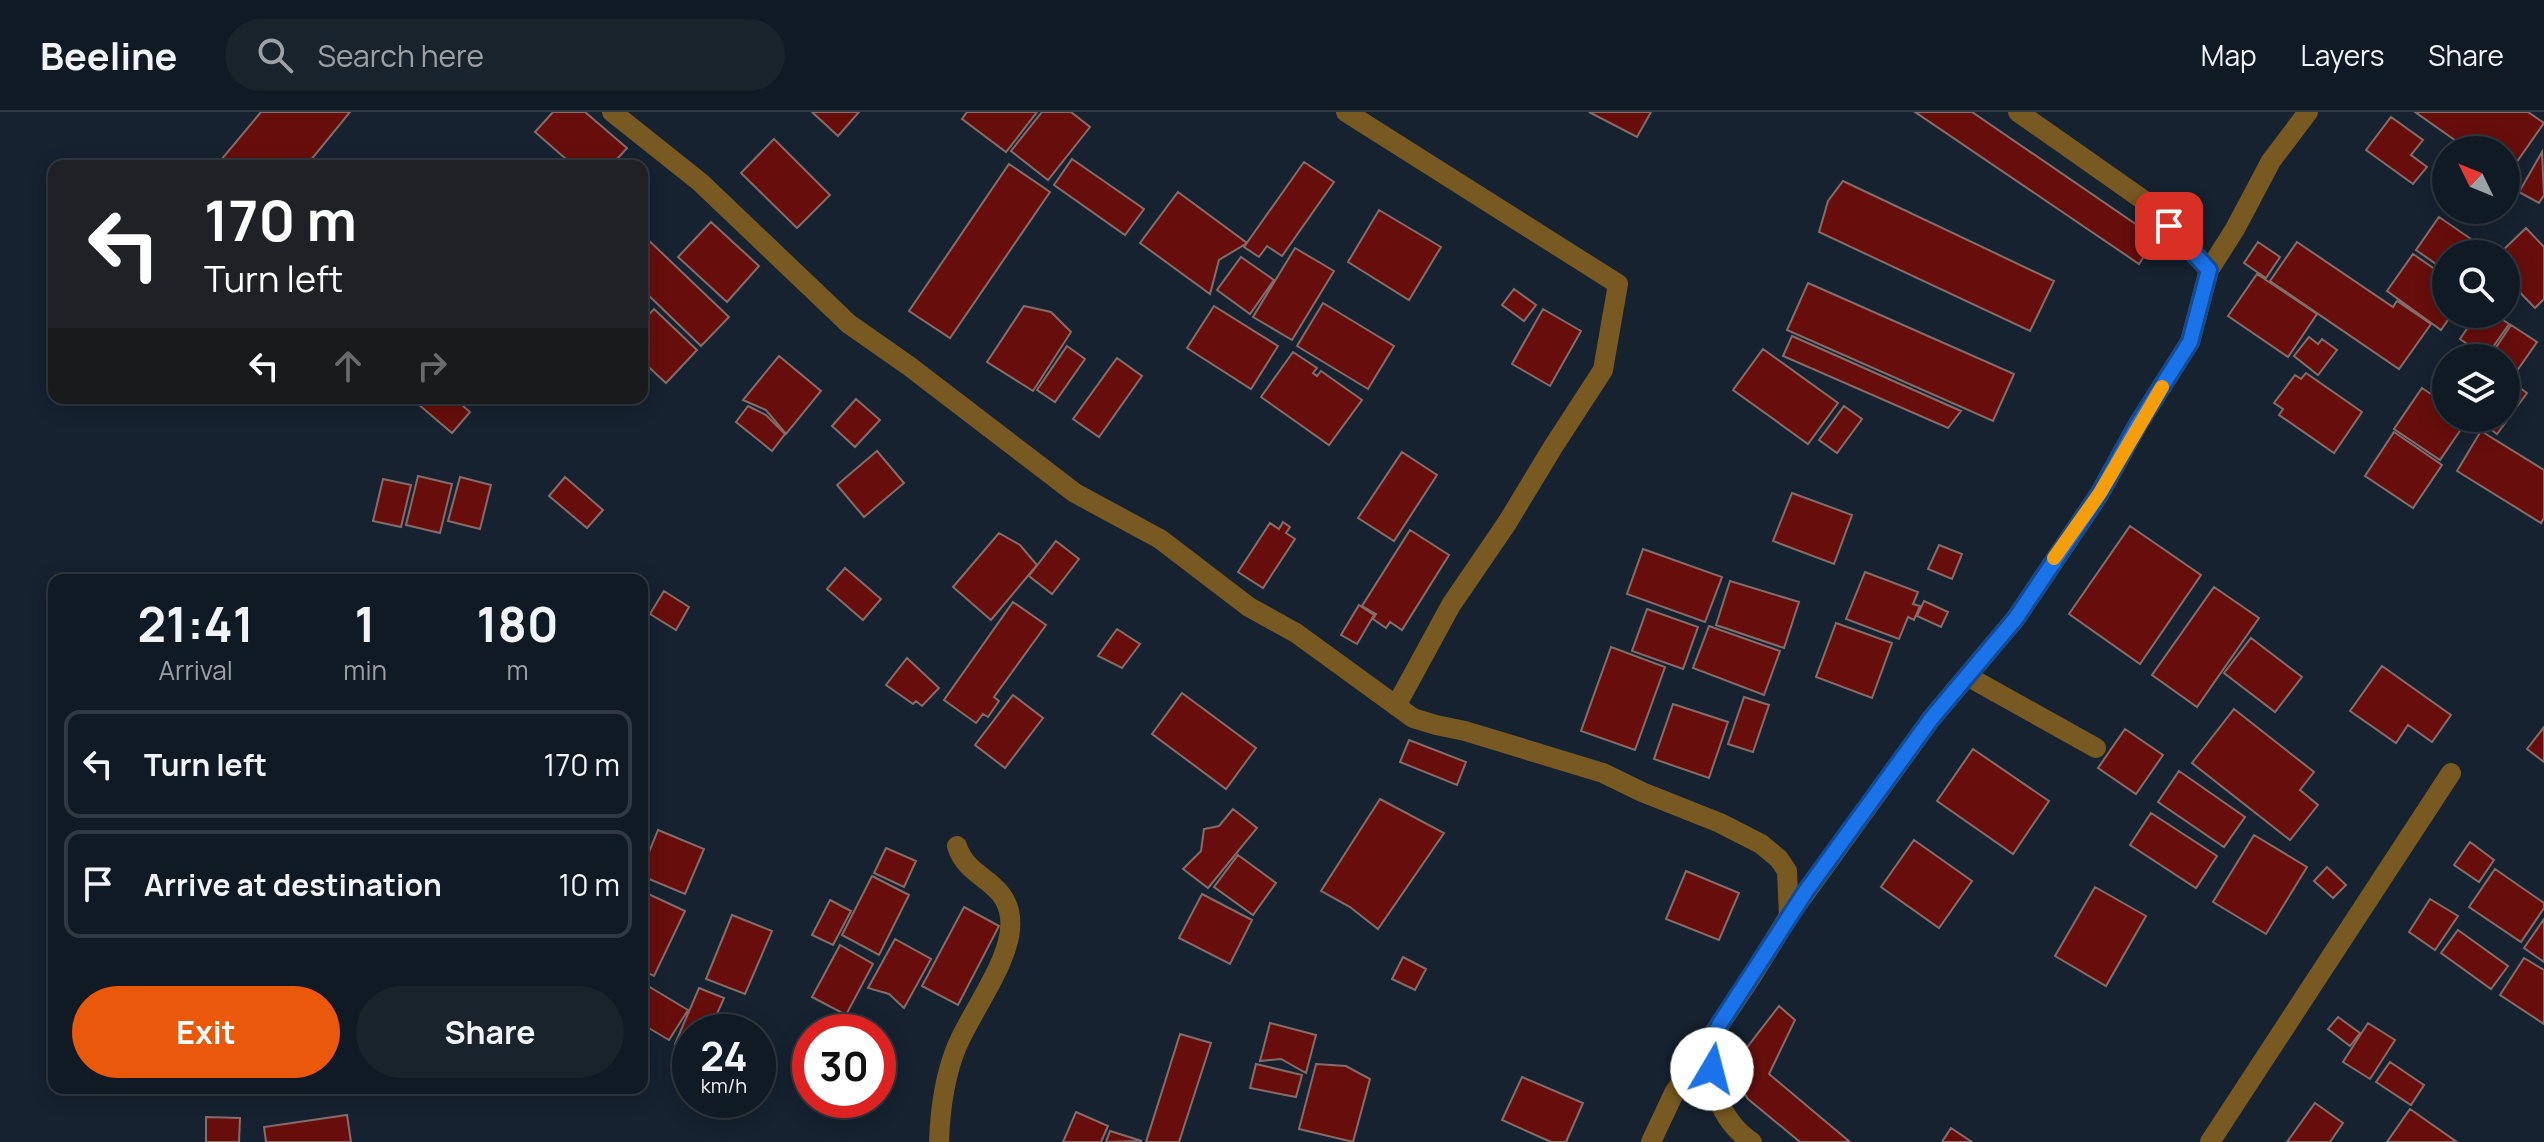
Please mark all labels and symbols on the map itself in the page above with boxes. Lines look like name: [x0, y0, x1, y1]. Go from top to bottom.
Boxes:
north arrow: [2432, 136, 2520, 224]
pin: [2135, 192, 2203, 260]
speed limit sign: 30: [792, 1014, 896, 1118]
position arrow: [1670, 1027, 1754, 1111]

